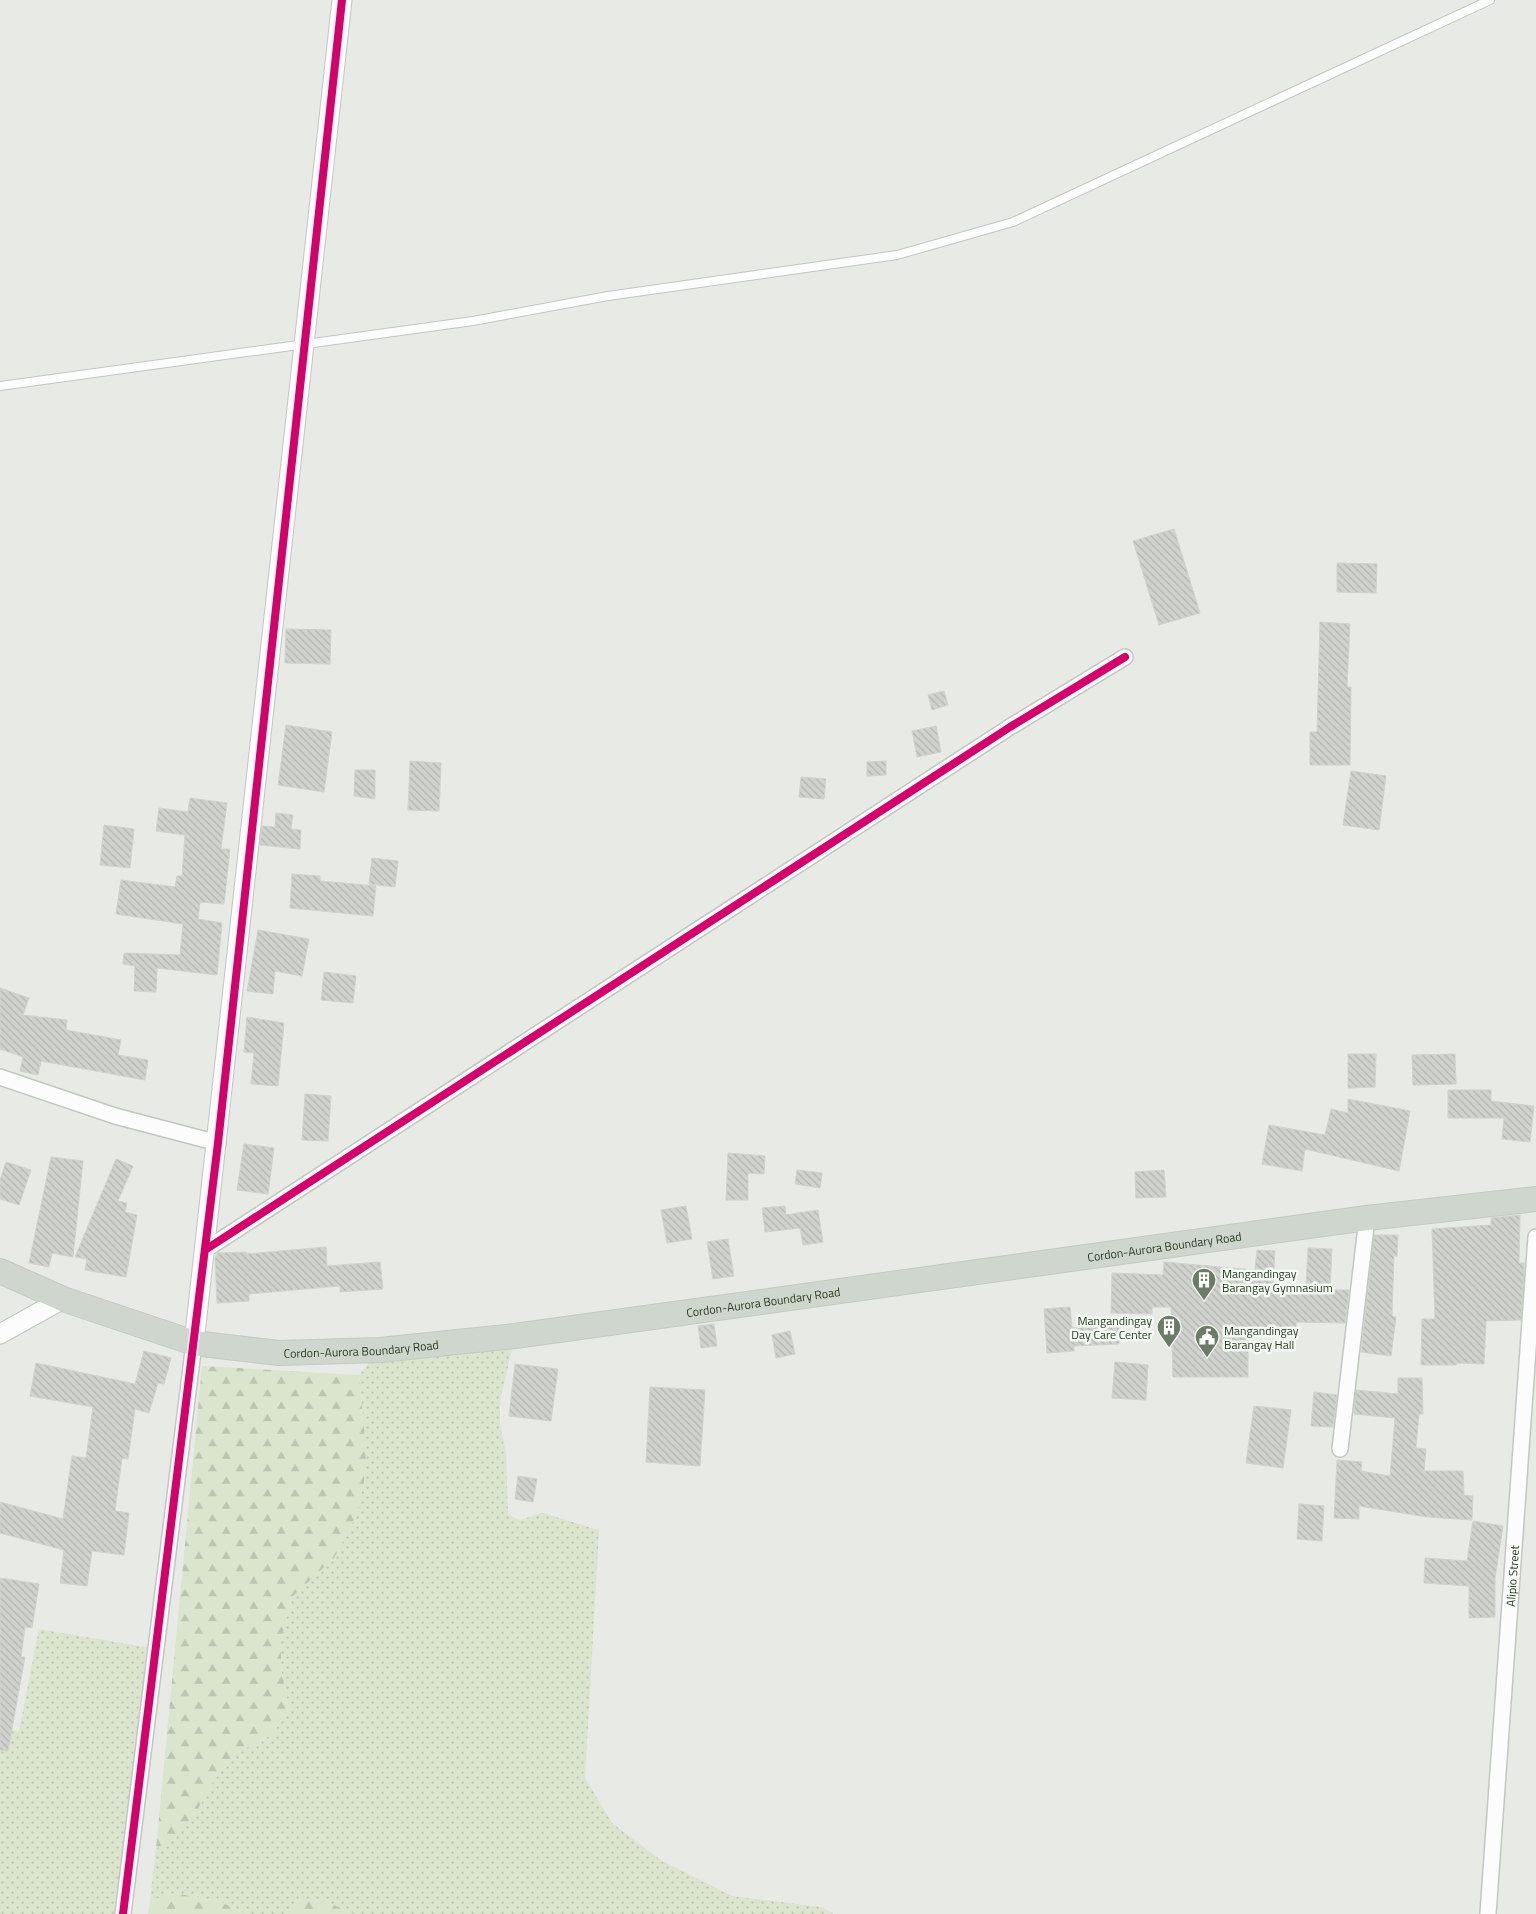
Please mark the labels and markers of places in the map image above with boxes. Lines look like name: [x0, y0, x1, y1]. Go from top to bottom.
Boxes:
place label: Mangandingay Barangay Gymnasium: [1222, 1264, 1333, 1297]
building icon: Mangandingay Barangay Gymnasium: [1191, 1267, 1217, 1301]
place label: Mangandingay Day Care Center: [1071, 1311, 1152, 1344]
building icon: Mangandingay Day Care Center: [1156, 1314, 1182, 1348]
place label: Mangandingay Barangay Hall: [1224, 1321, 1299, 1354]
public building icon: Mangandingay Barangay Hall: [1194, 1324, 1220, 1358]

